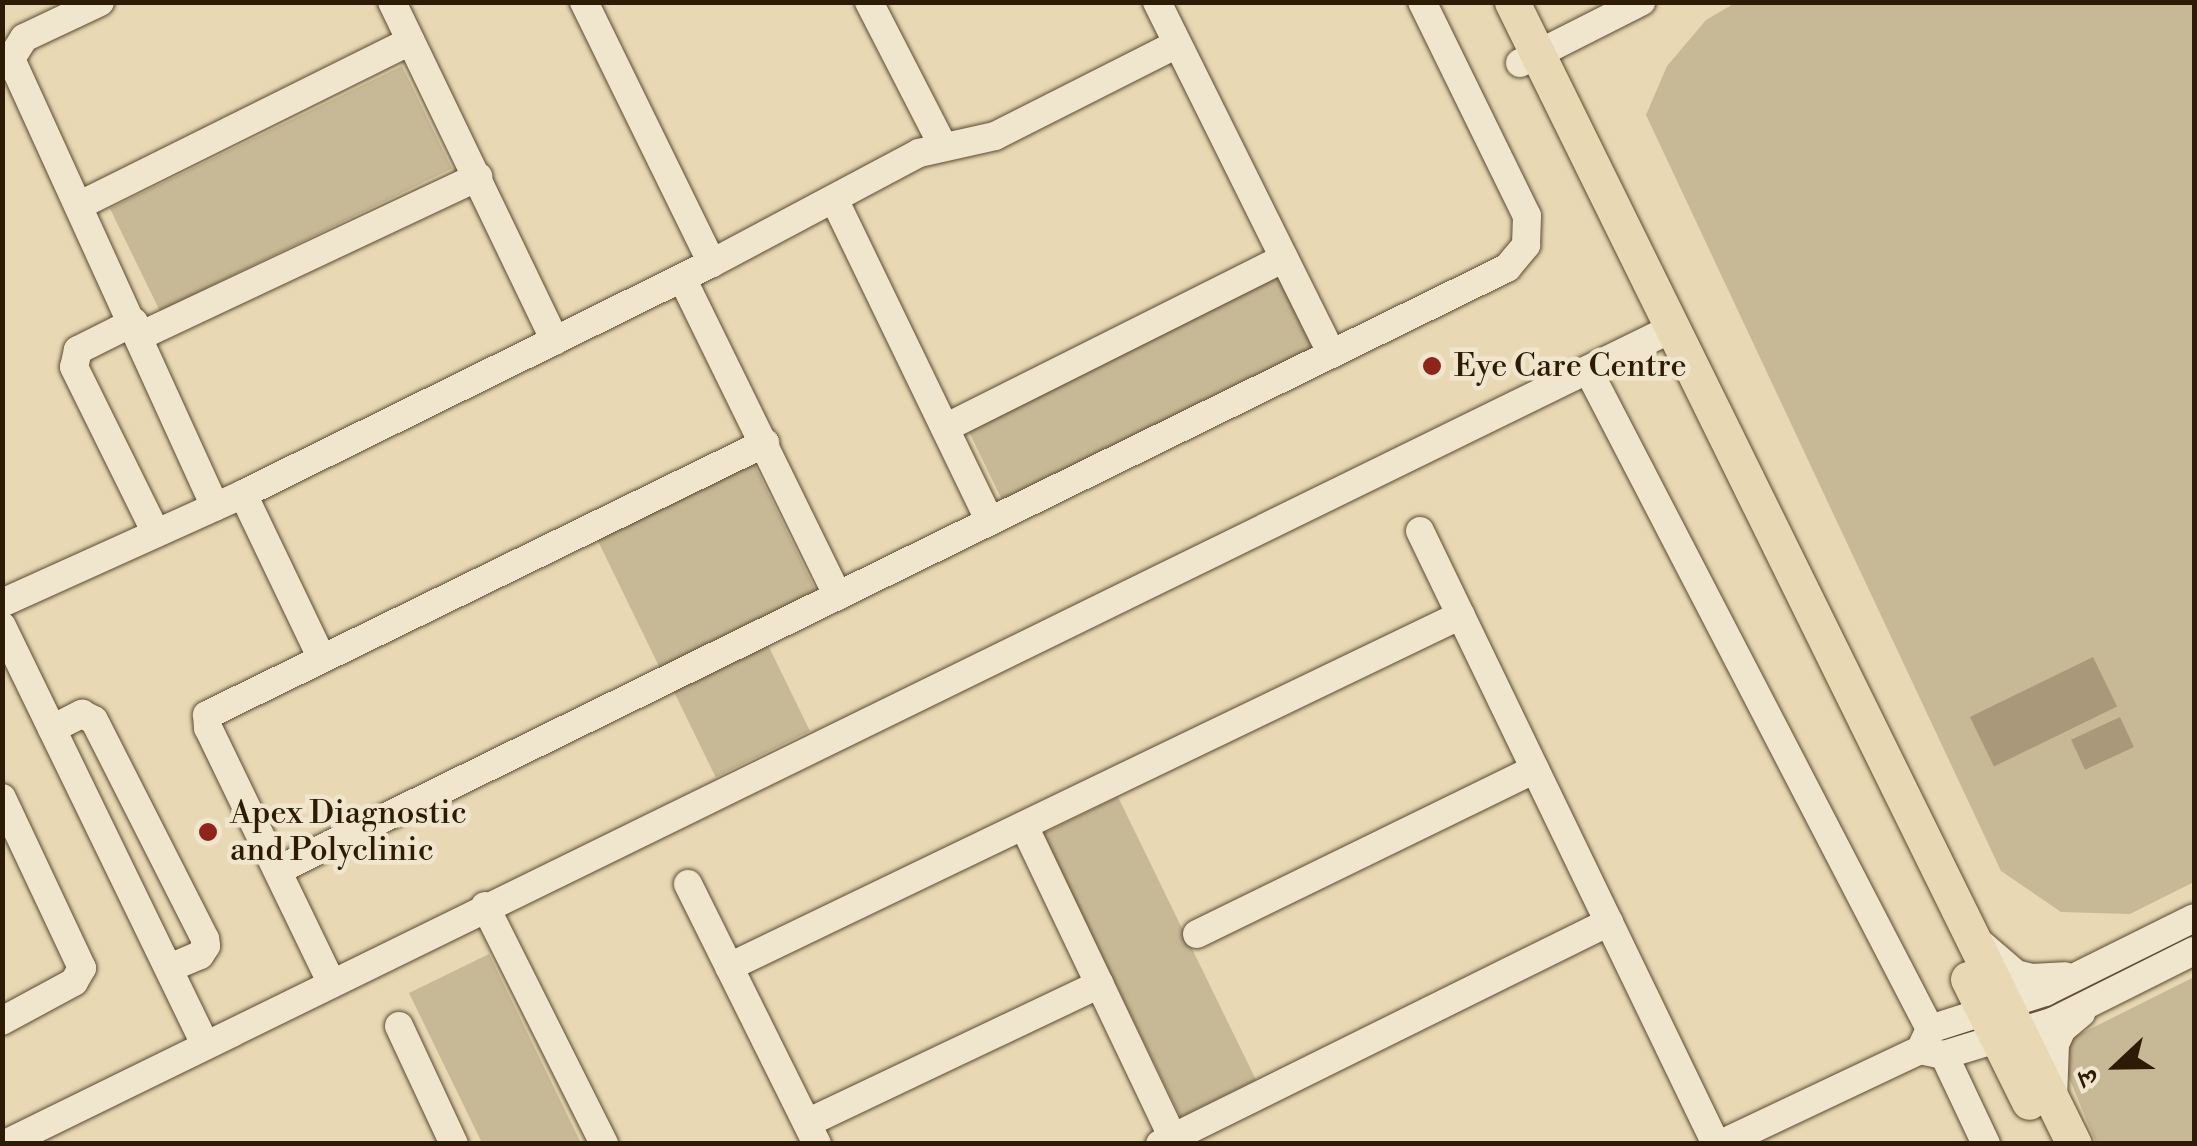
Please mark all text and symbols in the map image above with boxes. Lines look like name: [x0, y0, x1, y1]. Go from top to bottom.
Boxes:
place label: Eye Care Centre: [1454, 347, 1687, 385]
marker: Eye Care Centre: [1419, 353, 1445, 379]
place label: Apex Diagnostic and Polyclinic: [230, 795, 467, 870]
marker: Apex Diagnostic and Polyclinic: [195, 819, 221, 845]
north arrow: [2067, 1016, 2167, 1116]
text: उ: [2070, 1064, 2108, 1091]

